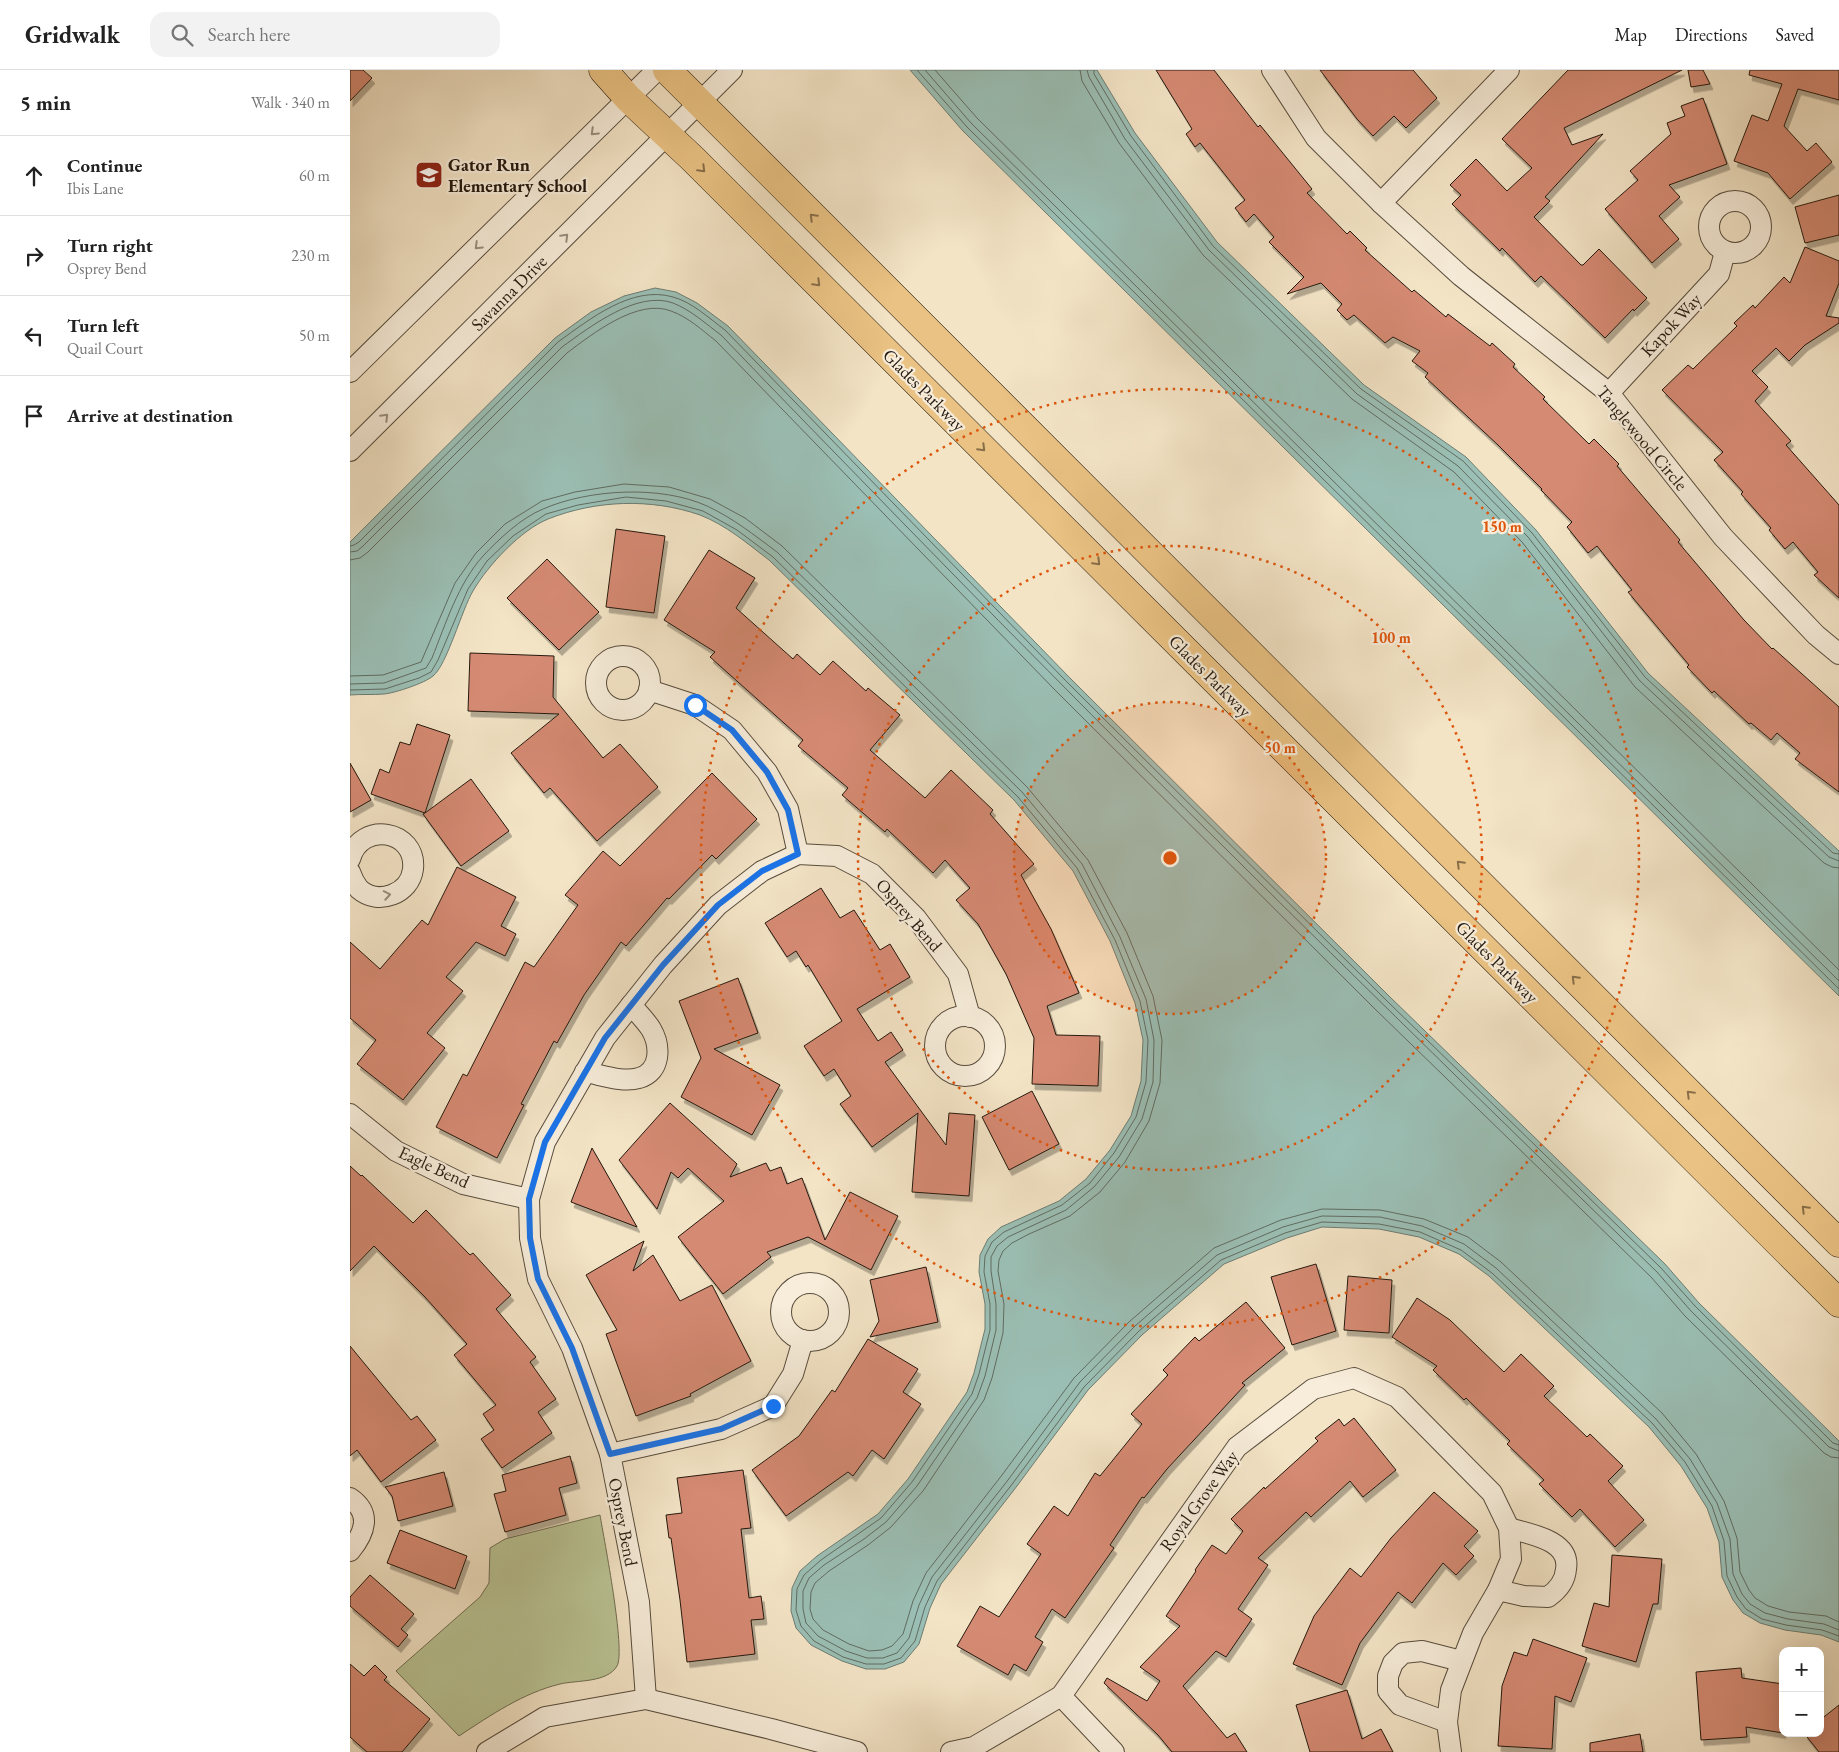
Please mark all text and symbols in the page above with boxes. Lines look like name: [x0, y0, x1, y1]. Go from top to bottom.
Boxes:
search box: [150, 12, 500, 57]
text: Gridwalk: [25, 19, 120, 50]
icon: search: [168, 21, 196, 49]
text: Search here: [208, 22, 290, 47]
text: Map: [1615, 23, 1647, 46]
text: Directions: [1675, 23, 1747, 46]
text: Saved: [1775, 23, 1814, 46]
text: 5 min: [20, 89, 71, 116]
text: Walk · 340 m: [251, 92, 330, 113]
one-way arrow: [591, 126, 600, 135]
text: Continue: [67, 153, 142, 178]
place label: Gator Run Elementary School: [448, 153, 587, 197]
school or university icon: Gator Run Elementary School: [414, 160, 444, 190]
icon: ahead: [20, 162, 48, 190]
one-way arrow: [696, 163, 705, 172]
text: 60 m: [299, 165, 330, 186]
text: Ibis Lane: [67, 178, 123, 199]
one-way arrow: [810, 214, 819, 223]
text: Turn right: [67, 233, 153, 258]
one-way arrow: [559, 234, 568, 243]
one-way arrow: [475, 240, 484, 249]
icon: right: [20, 242, 48, 270]
text: 230 m: [291, 245, 330, 266]
street label: Savanna Drive: [466, 250, 552, 336]
text: Osprey Bend: [67, 258, 147, 279]
one-way arrow: [811, 278, 820, 287]
street label: Kapok Way: [1635, 288, 1706, 361]
text: Turn left: [67, 313, 139, 338]
icon: left: [20, 322, 48, 350]
text: 50 m: [299, 325, 330, 346]
text: Quail Court: [67, 338, 143, 359]
street label: Glades Parkway: [878, 343, 971, 436]
street label: Tanglewood Circle: [1592, 380, 1693, 495]
icon: arrive: [20, 402, 48, 430]
text: Arrive at destination: [67, 403, 233, 428]
one-way arrow: [379, 414, 388, 423]
one-way arrow: [976, 442, 985, 451]
text: 150 m: [1482, 517, 1522, 536]
one-way arrow: [1091, 557, 1100, 566]
text: 100 m: [1371, 628, 1411, 647]
street label: Glades Parkway: [1164, 629, 1257, 722]
route start: [684, 694, 707, 717]
text: 50 m: [1264, 738, 1296, 757]
centre of rings: [1161, 849, 1179, 867]
one-way arrow: [1457, 861, 1466, 870]
street label: Osprey Bend: [871, 873, 948, 957]
one-way arrow: [382, 891, 391, 901]
street label: Glades Parkway: [1451, 915, 1544, 1008]
one-way arrow: [1572, 976, 1581, 985]
one-way arrow: [1686, 1091, 1695, 1100]
street label: Eagle Bend: [395, 1140, 474, 1193]
one-way arrow: [1801, 1206, 1810, 1215]
route end: [762, 1395, 785, 1418]
street label: Royal Grove Way: [1154, 1446, 1243, 1556]
street label: Osprey Bend: [604, 1476, 643, 1569]
map controls: [1779, 1647, 1824, 1737]
button: +: [1779, 1647, 1824, 1692]
button: −: [1779, 1692, 1824, 1737]

